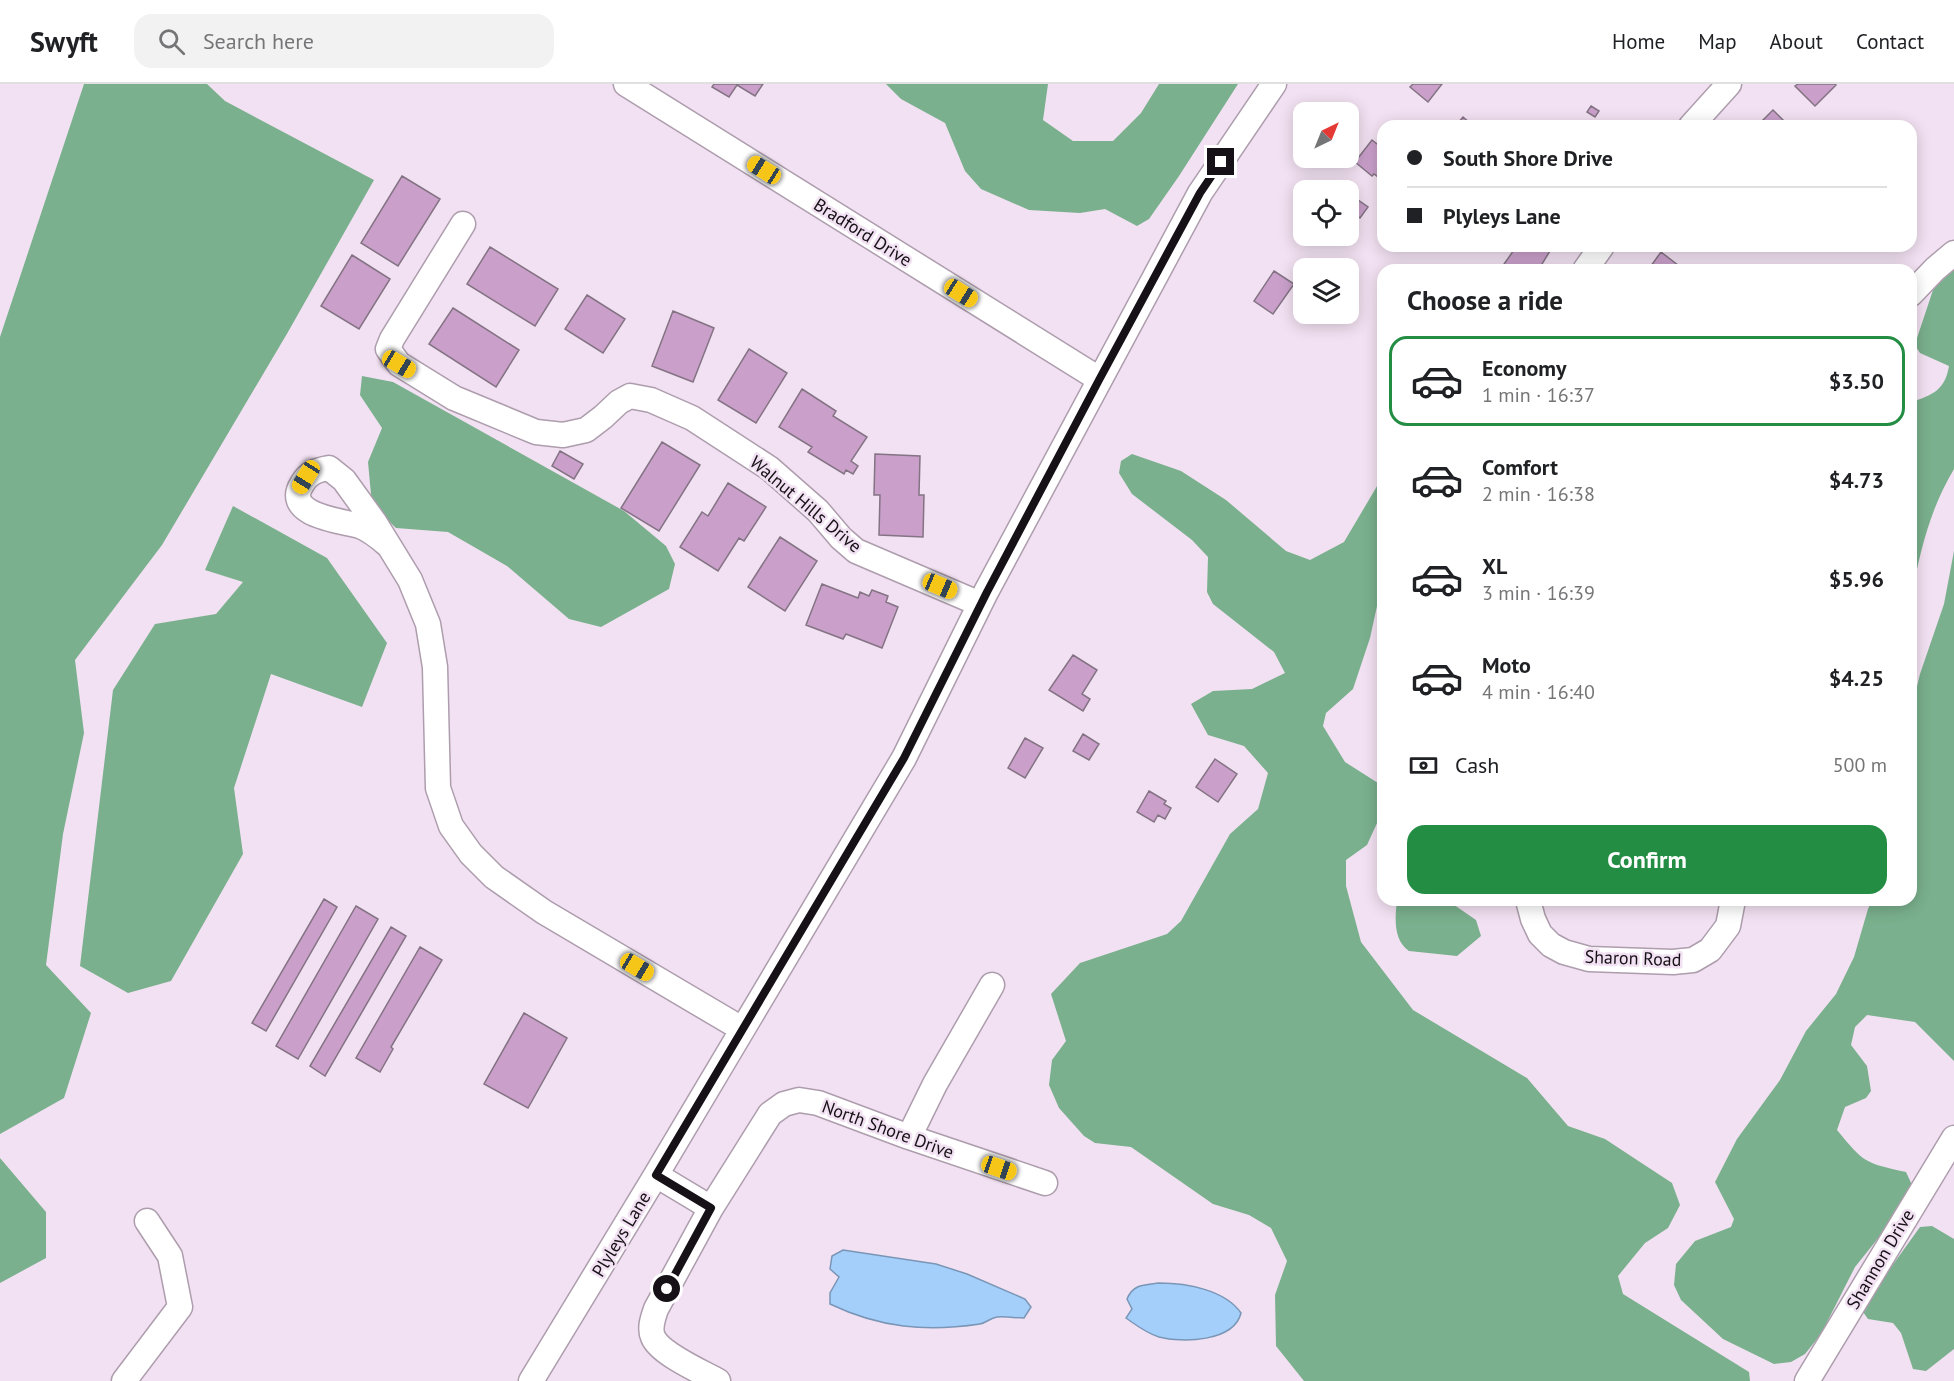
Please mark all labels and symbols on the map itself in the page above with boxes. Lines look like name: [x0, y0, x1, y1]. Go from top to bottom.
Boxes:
north arrow: [1293, 102, 1359, 168]
route end: [1207, 148, 1234, 175]
car: [744, 153, 784, 187]
street label: Bradford Drive: [810, 193, 916, 271]
car: [941, 276, 981, 310]
car: [379, 347, 419, 381]
street label: Walnut Hills Drive: [745, 451, 867, 557]
car: [289, 457, 323, 497]
car: [920, 571, 960, 601]
street label: Sharon Road: [1584, 945, 1682, 971]
car: [617, 950, 657, 984]
street label: North Shore Drive: [819, 1094, 957, 1164]
car: [979, 1154, 1019, 1182]
street label: Plyleys Lane: [587, 1187, 655, 1281]
street label: Shannon Drive: [1841, 1205, 1919, 1313]
route start: [653, 1275, 680, 1302]

